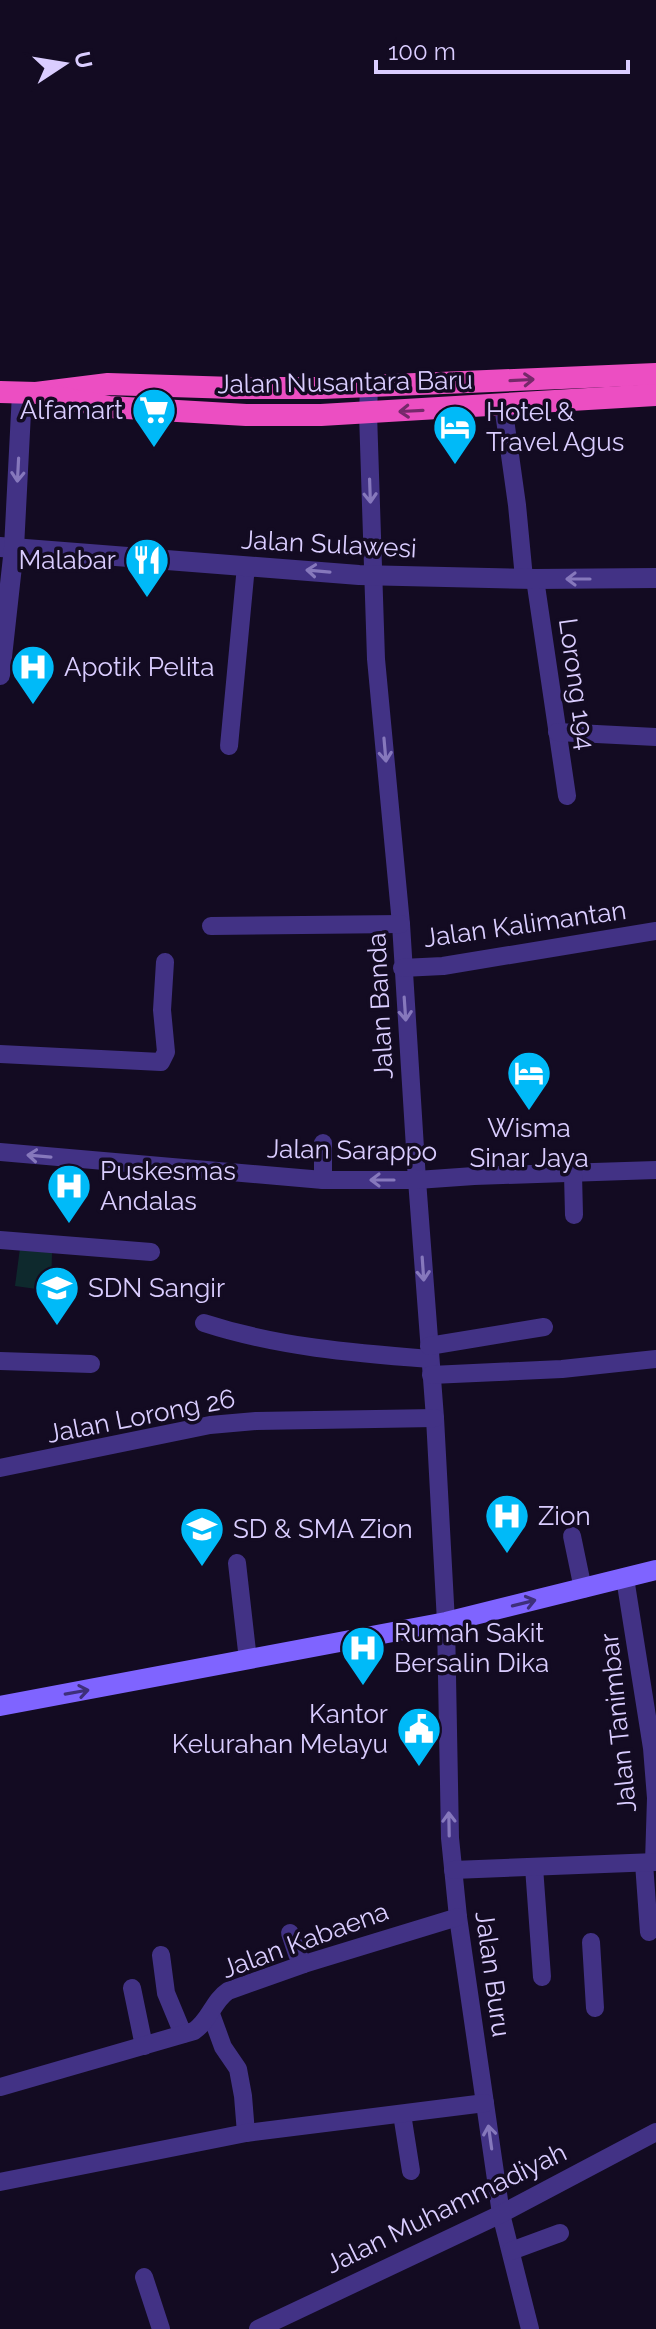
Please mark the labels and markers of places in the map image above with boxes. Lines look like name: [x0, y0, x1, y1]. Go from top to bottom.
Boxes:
supermarket icon: Alfamart: [130, 386, 178, 449]
place label: Alfamart: [20, 395, 123, 425]
place label: Hotel & Travel Agus: [486, 397, 624, 457]
hotel icon: Hotel & Travel Agus: [431, 403, 479, 466]
restaurant icon: Malabar: [123, 536, 171, 599]
place label: Malabar: [19, 545, 116, 575]
hospital icon: Apotik Pelita: [9, 643, 57, 706]
place label: Apotik Pelita: [64, 652, 214, 682]
hotel icon: Wisma Sinar Jaya: [505, 1049, 553, 1112]
place label: Wisma Sinar Jaya: [469, 1113, 589, 1173]
place label: Puskesmas Andalas: [100, 1156, 236, 1216]
hospital icon: Puskesmas Andalas: [45, 1162, 93, 1225]
school or university icon: SDN Sangir: [33, 1264, 81, 1327]
place label: SDN Sangir: [88, 1273, 225, 1303]
hospital icon: Zion: [483, 1492, 531, 1555]
place label: Zion: [538, 1501, 591, 1531]
school or university icon: SD & SMA Zion: [178, 1505, 226, 1568]
place label: SD & SMA Zion: [233, 1514, 413, 1544]
place label: Rumah Sakit Bersalin Dika: [394, 1618, 549, 1678]
hospital icon: Rumah Sakit Bersalin Dika: [339, 1624, 387, 1687]
place label: Kantor Kelurahan Melayu: [172, 1699, 388, 1759]
public building icon: Kantor Kelurahan Melayu: [395, 1705, 443, 1768]

